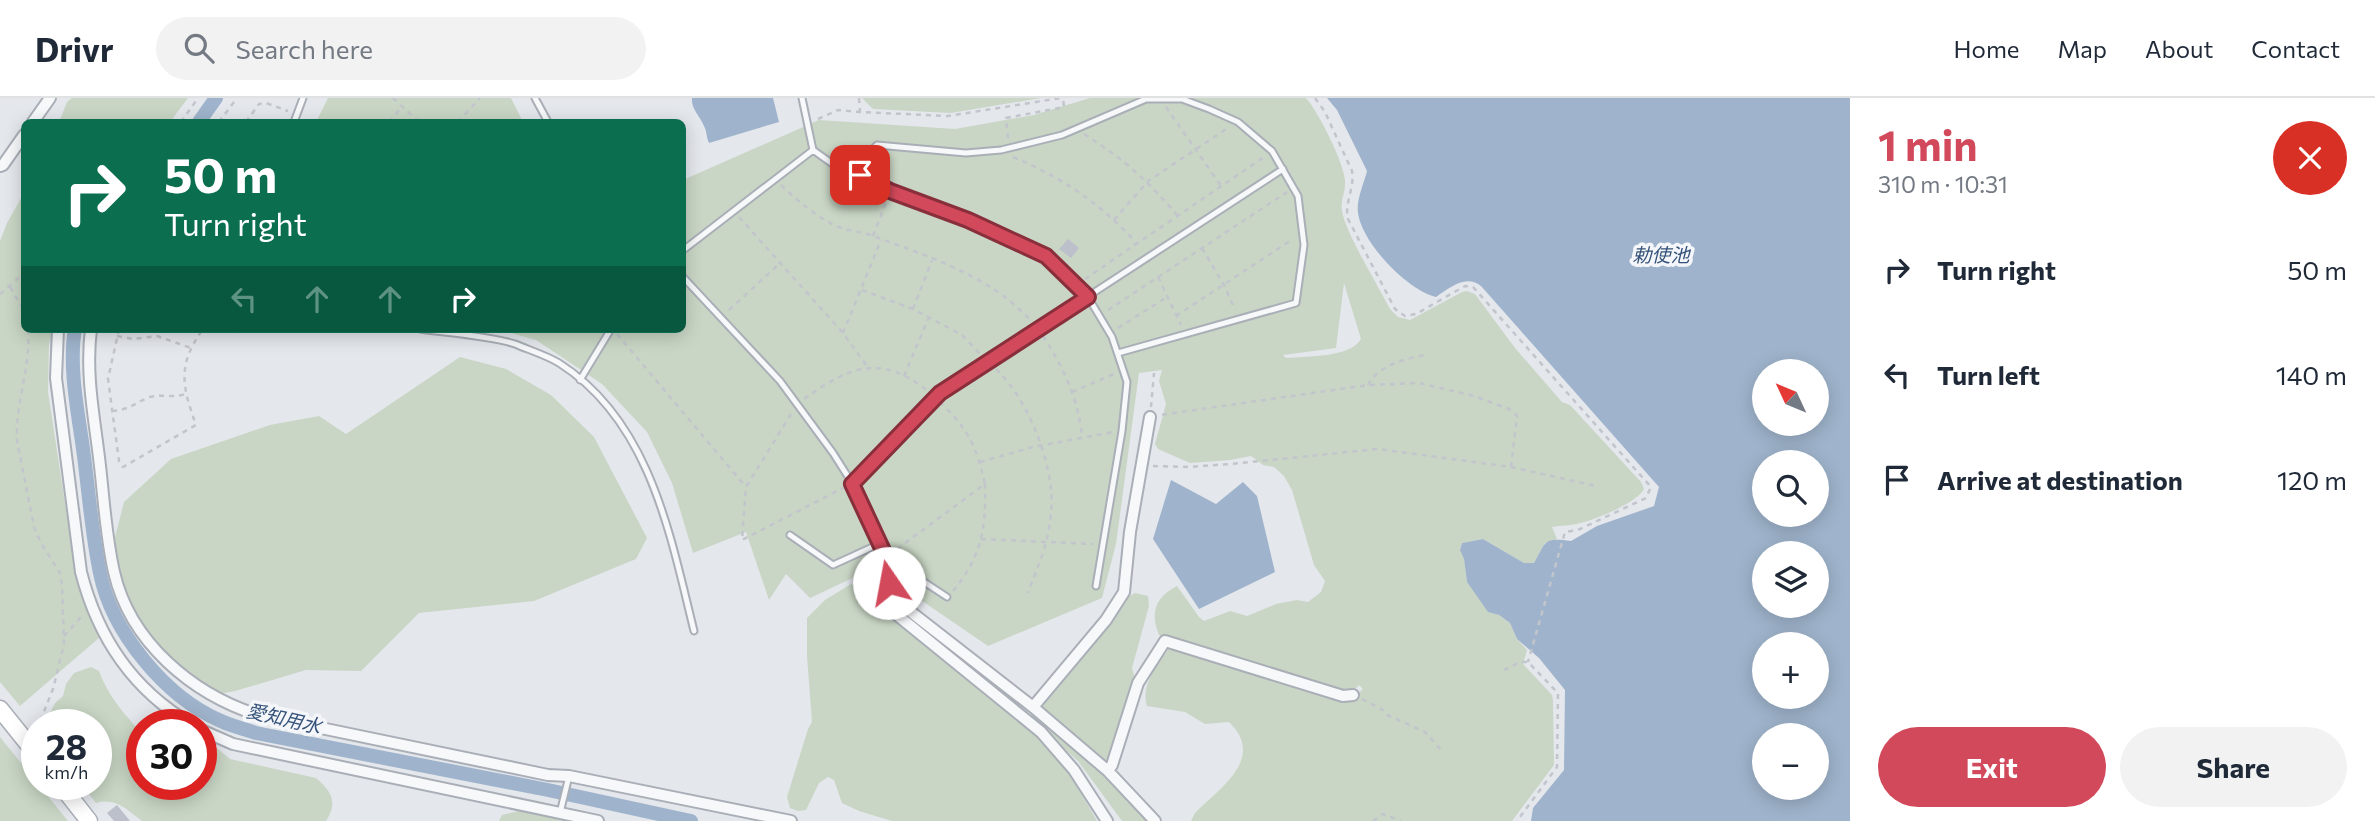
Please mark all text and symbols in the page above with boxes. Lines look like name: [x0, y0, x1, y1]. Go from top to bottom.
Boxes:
search box: [156, 17, 646, 80]
text: Drivr: [35, 28, 114, 69]
icon: search: [180, 29, 218, 67]
text: Search here: [236, 33, 373, 64]
text: Home: [1954, 34, 2020, 63]
text: Map: [2058, 34, 2107, 63]
text: About: [2145, 34, 2213, 63]
text: Contact: [2251, 34, 2340, 63]
text: 1 min: [1878, 118, 1978, 170]
button: close: [2273, 121, 2347, 195]
text: 50 m: [164, 143, 277, 203]
pin: [830, 145, 890, 205]
icon: right: [49, 147, 140, 238]
icon: arrive: [841, 156, 879, 194]
text: 310 m · 10:31: [1878, 170, 2008, 198]
text: Turn right: [164, 203, 307, 243]
water label: 勅使池: [1632, 243, 1691, 266]
icon: right: [1878, 251, 1916, 289]
text: Turn right: [1937, 254, 2056, 285]
text: 50 m: [2287, 254, 2347, 285]
icon: left: [225, 280, 263, 318]
icon: ahead: [298, 280, 336, 318]
icon: ahead: [371, 280, 409, 318]
icon: right: [444, 280, 482, 318]
icon: left: [1878, 356, 1916, 394]
north arrow: [1752, 359, 1829, 436]
map controls: [1752, 359, 1829, 800]
text: Turn left: [1937, 359, 2040, 390]
text: 140 m: [2276, 359, 2347, 390]
button: search: [1752, 450, 1829, 527]
icon: arrive: [1878, 461, 1916, 499]
text: Arrive at destination: [1937, 464, 2183, 495]
text: 120 m: [2277, 464, 2347, 495]
button: layers: [1752, 541, 1829, 618]
position arrow: [852, 546, 926, 620]
button: +: [1752, 632, 1829, 709]
water label: 愛知用水: [244, 698, 326, 738]
speed limit sign: 30: [126, 709, 217, 800]
button: −: [1752, 723, 1829, 800]
text: 28: [46, 724, 87, 767]
button: Exit: [1878, 727, 2106, 807]
button: Share: [2120, 727, 2347, 807]
text: km/h: [45, 761, 88, 783]

